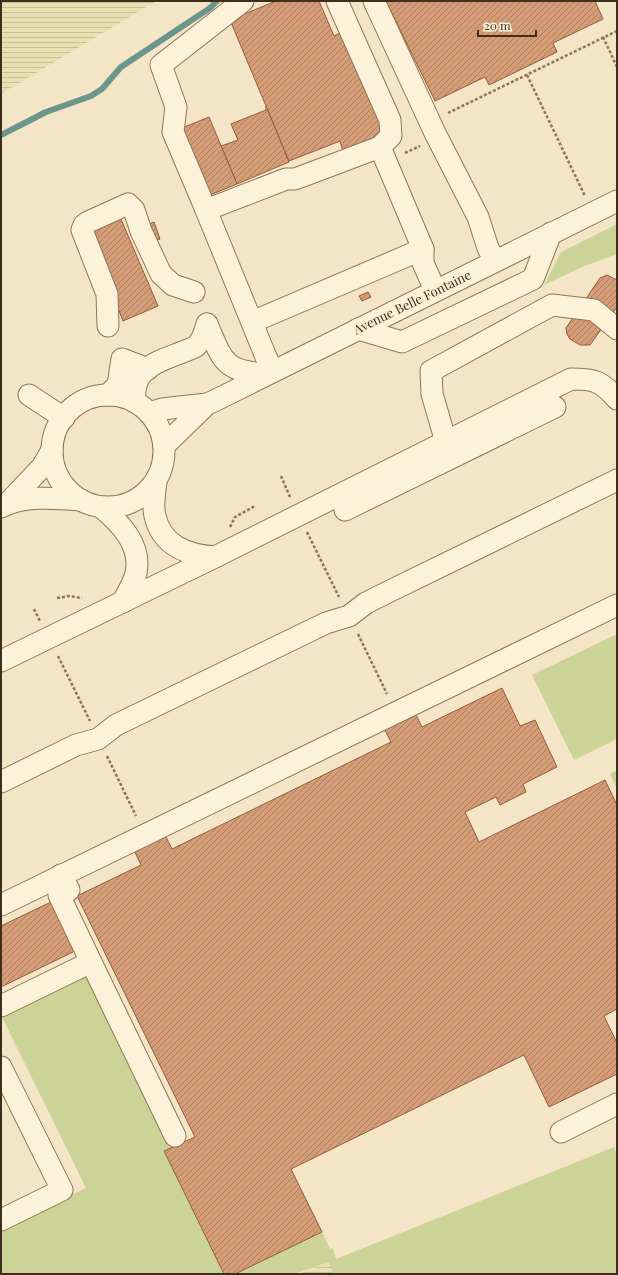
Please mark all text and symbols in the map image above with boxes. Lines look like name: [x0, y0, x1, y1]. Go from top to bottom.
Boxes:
scale bar: [478, 12, 536, 38]
text: 20 m: [484, 17, 511, 33]
street label: Avenue Belle Fontaine: [349, 265, 474, 338]

